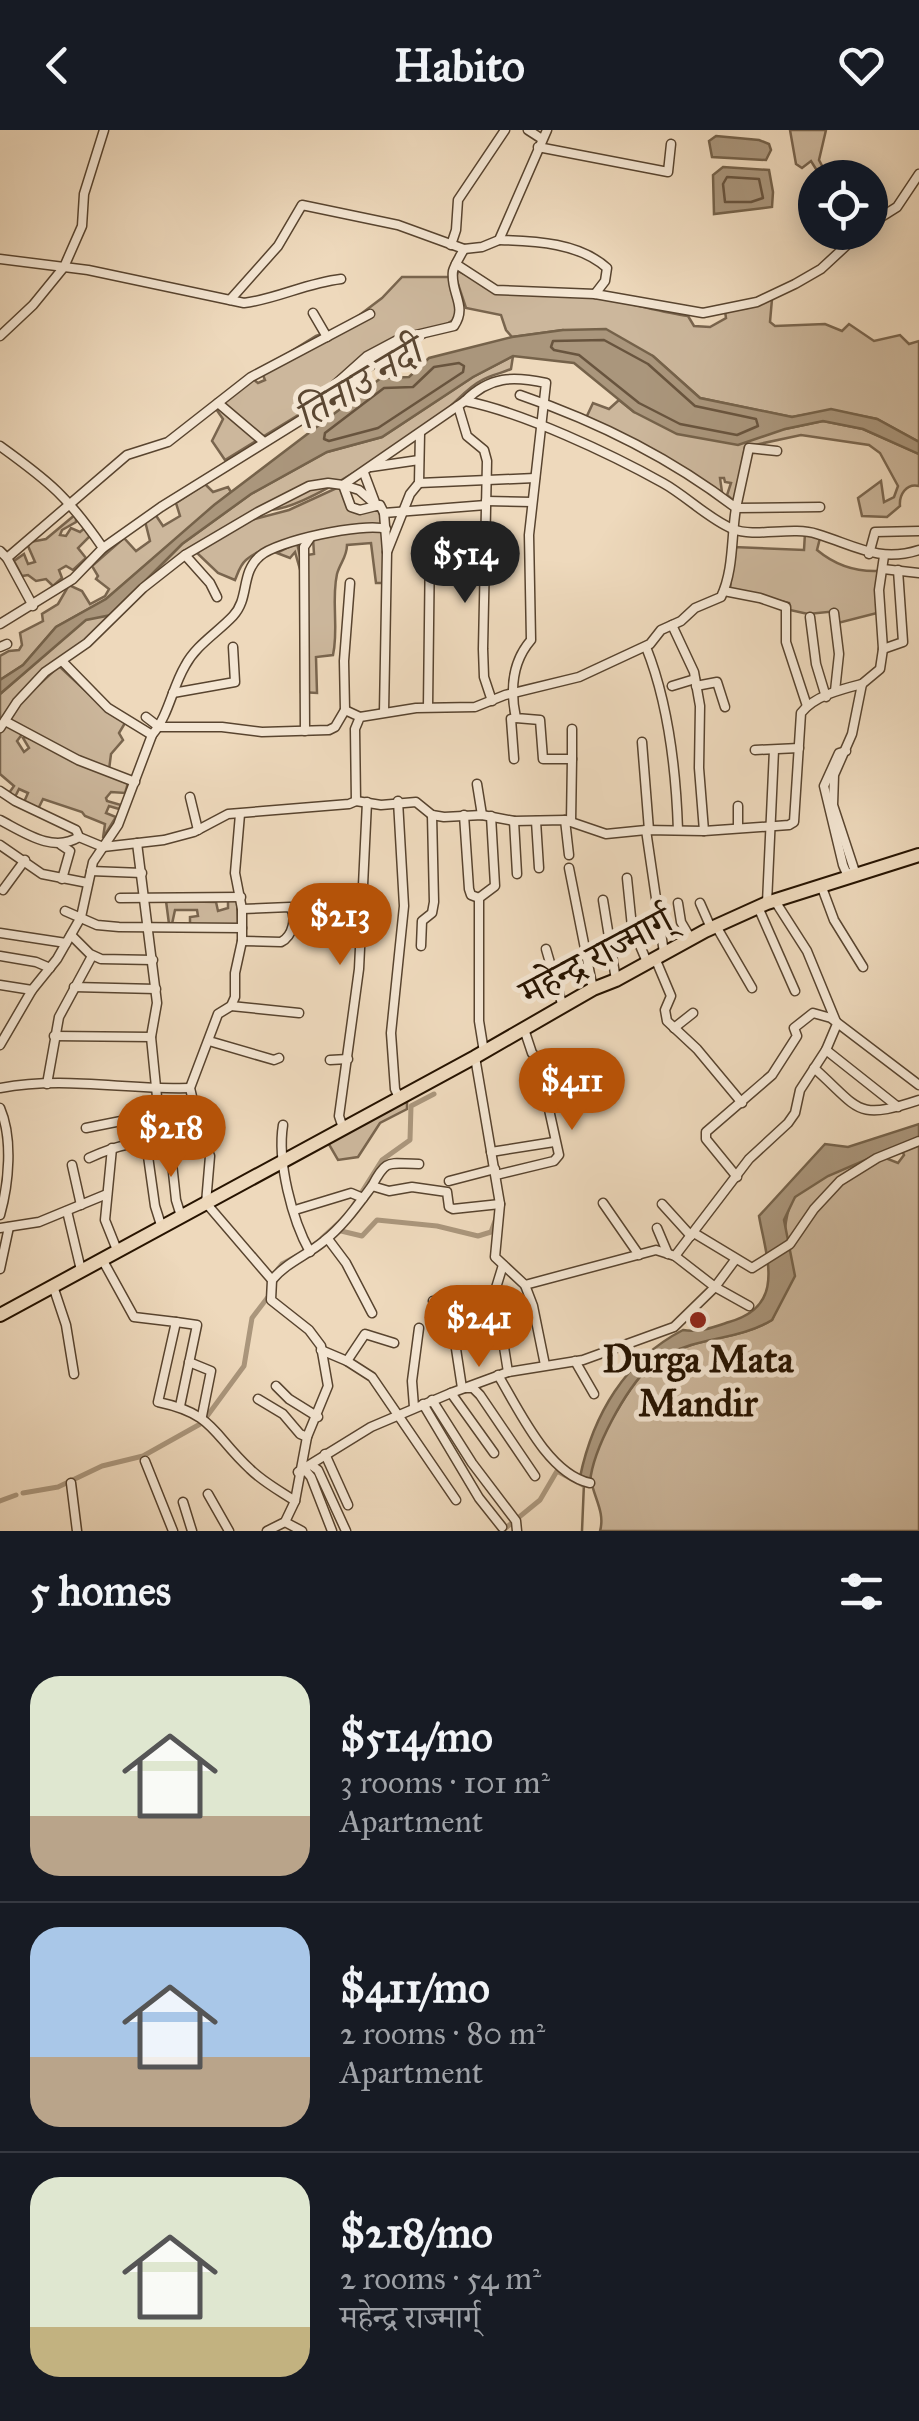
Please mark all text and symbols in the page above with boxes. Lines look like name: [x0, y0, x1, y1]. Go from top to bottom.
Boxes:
icon: back: [30, 38, 85, 93]
text: Habito: [394, 38, 525, 93]
icon: heart: [834, 38, 889, 93]
map controls: [798, 160, 888, 250]
button: locate: [798, 160, 888, 250]
water label: तिनाउ नदी: [286, 323, 437, 441]
pin: $514: [406, 521, 524, 606]
text: $514: [433, 534, 497, 573]
pin: $213: [281, 883, 399, 968]
street label: महेन्द्र राज्मार्ग्: [510, 894, 685, 1017]
text: $213: [310, 896, 370, 935]
pin: $411: [513, 1048, 631, 1133]
text: $411: [541, 1061, 603, 1100]
pin: $218: [112, 1095, 230, 1180]
text: $218: [139, 1108, 203, 1147]
pin: $241: [420, 1285, 538, 1370]
text: $241: [446, 1298, 512, 1337]
marker: Durga Mata Mandir: [687, 1309, 709, 1331]
place label: Durga Mata Mandir: [602, 1336, 795, 1426]
icon: filters: [834, 1564, 889, 1619]
text: 5 homes: [30, 1565, 171, 1617]
text: $514/mo: [340, 1711, 493, 1763]
icon: home: [110, 1716, 230, 1836]
text: 3 rooms · 101 m²: [340, 1763, 550, 1802]
text: Apartment: [340, 1802, 483, 1841]
text: $411/mo: [340, 1962, 490, 2014]
icon: home: [110, 1967, 230, 2087]
text: 2 rooms · 80 m²: [340, 2014, 545, 2053]
text: Apartment: [340, 2053, 483, 2092]
text: $218/mo: [340, 2207, 493, 2259]
icon: home: [110, 2217, 230, 2337]
text: 2 rooms · 54 m²: [340, 2259, 541, 2298]
text: महेन्द्र राज्मार्ग्: [340, 2298, 480, 2337]

